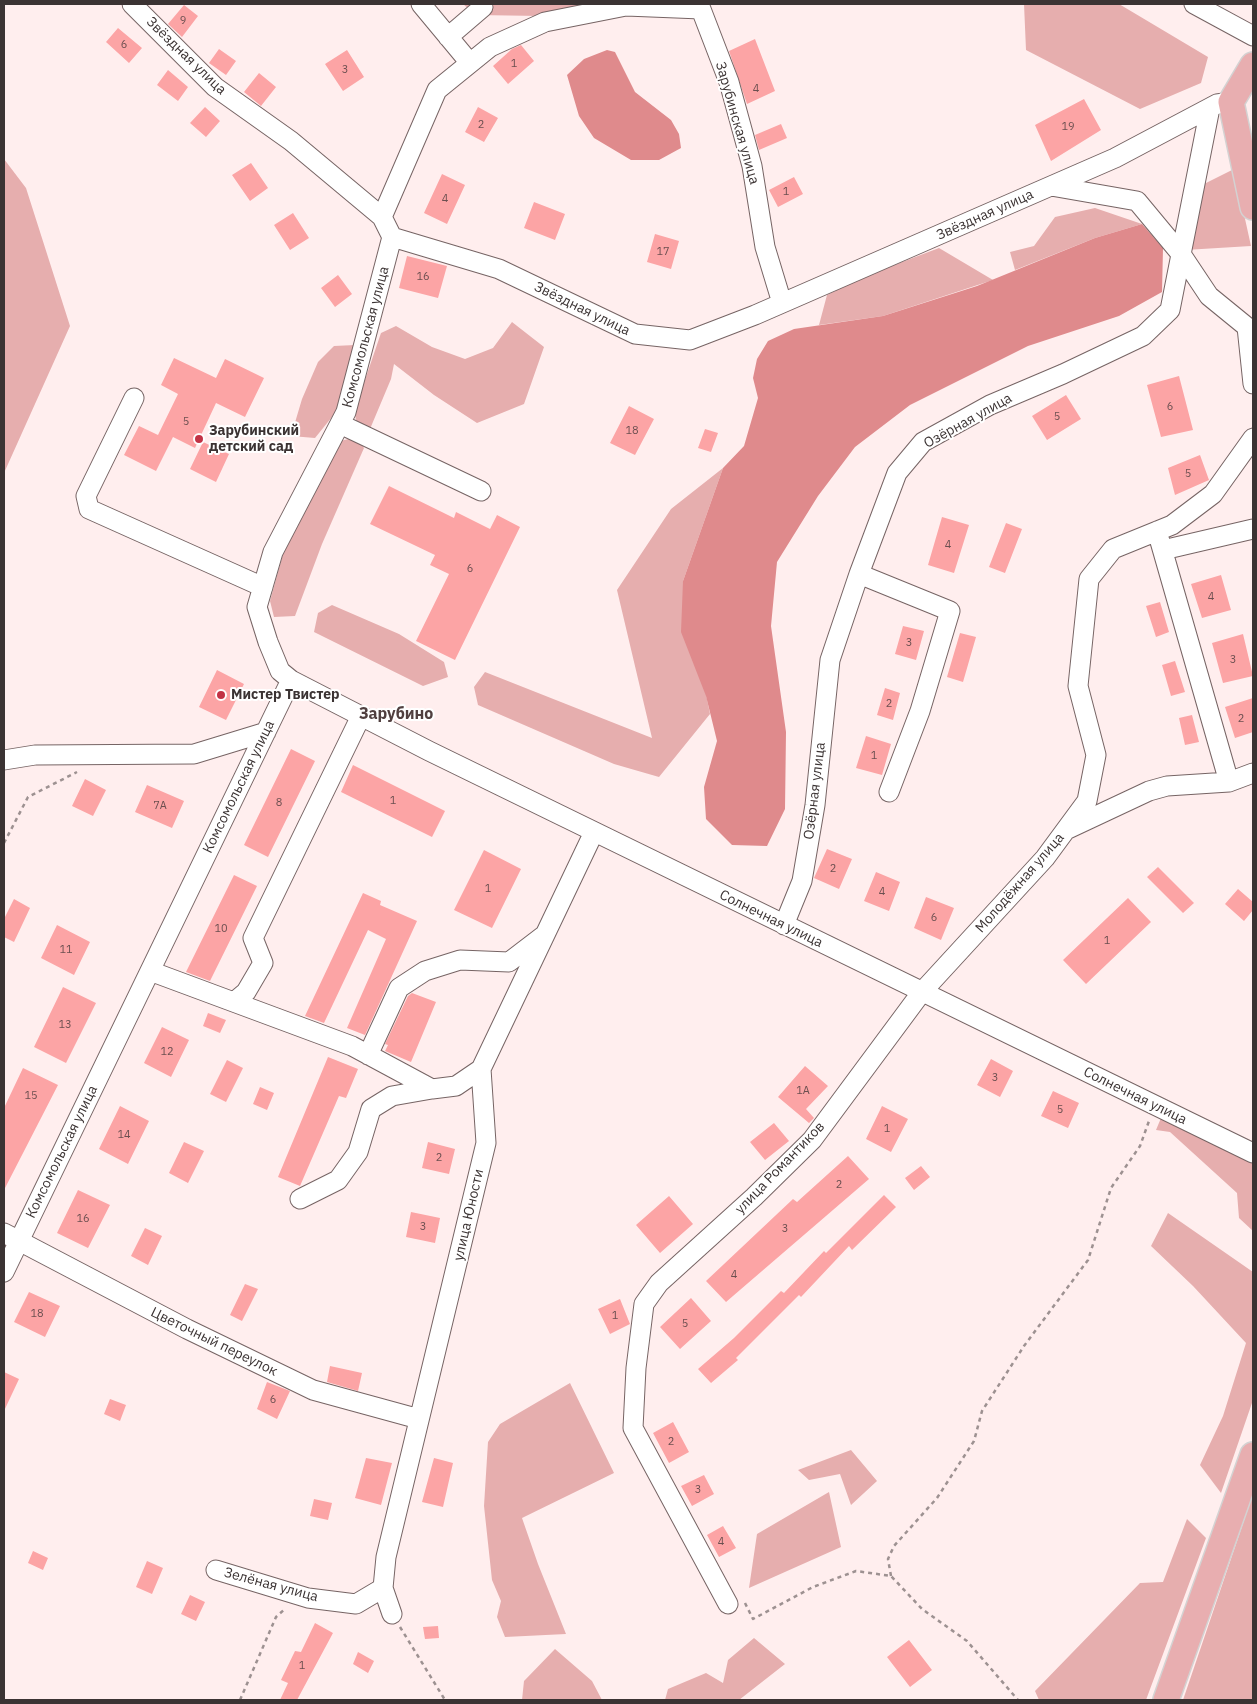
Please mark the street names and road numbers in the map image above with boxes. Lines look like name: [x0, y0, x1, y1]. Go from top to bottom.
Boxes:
street label: Звёздная улица: [143, 14, 229, 98]
street label: Зарубинская улица: [711, 60, 763, 186]
street label: Звёздная улица: [934, 186, 1036, 244]
street label: Комсомольская улица: [339, 264, 393, 410]
street label: Звёздная улица: [531, 279, 633, 339]
street label: Озёрная улица: [921, 390, 1015, 452]
street label: Комсомольская улица: [200, 718, 278, 856]
street label: Озёрная улица: [801, 741, 829, 841]
street label: Молодёжная улица: [972, 830, 1068, 936]
street label: Солнечная улица: [716, 887, 826, 951]
street label: Солнечная улица: [1080, 1064, 1190, 1128]
street label: Комсомольская улица: [23, 1083, 101, 1221]
street label: улица Романтиков: [732, 1118, 828, 1218]
street label: улица Юности: [450, 1168, 488, 1262]
street label: Цветочный переулок: [148, 1304, 280, 1380]
street label: Зелёная улица: [222, 1564, 320, 1606]

